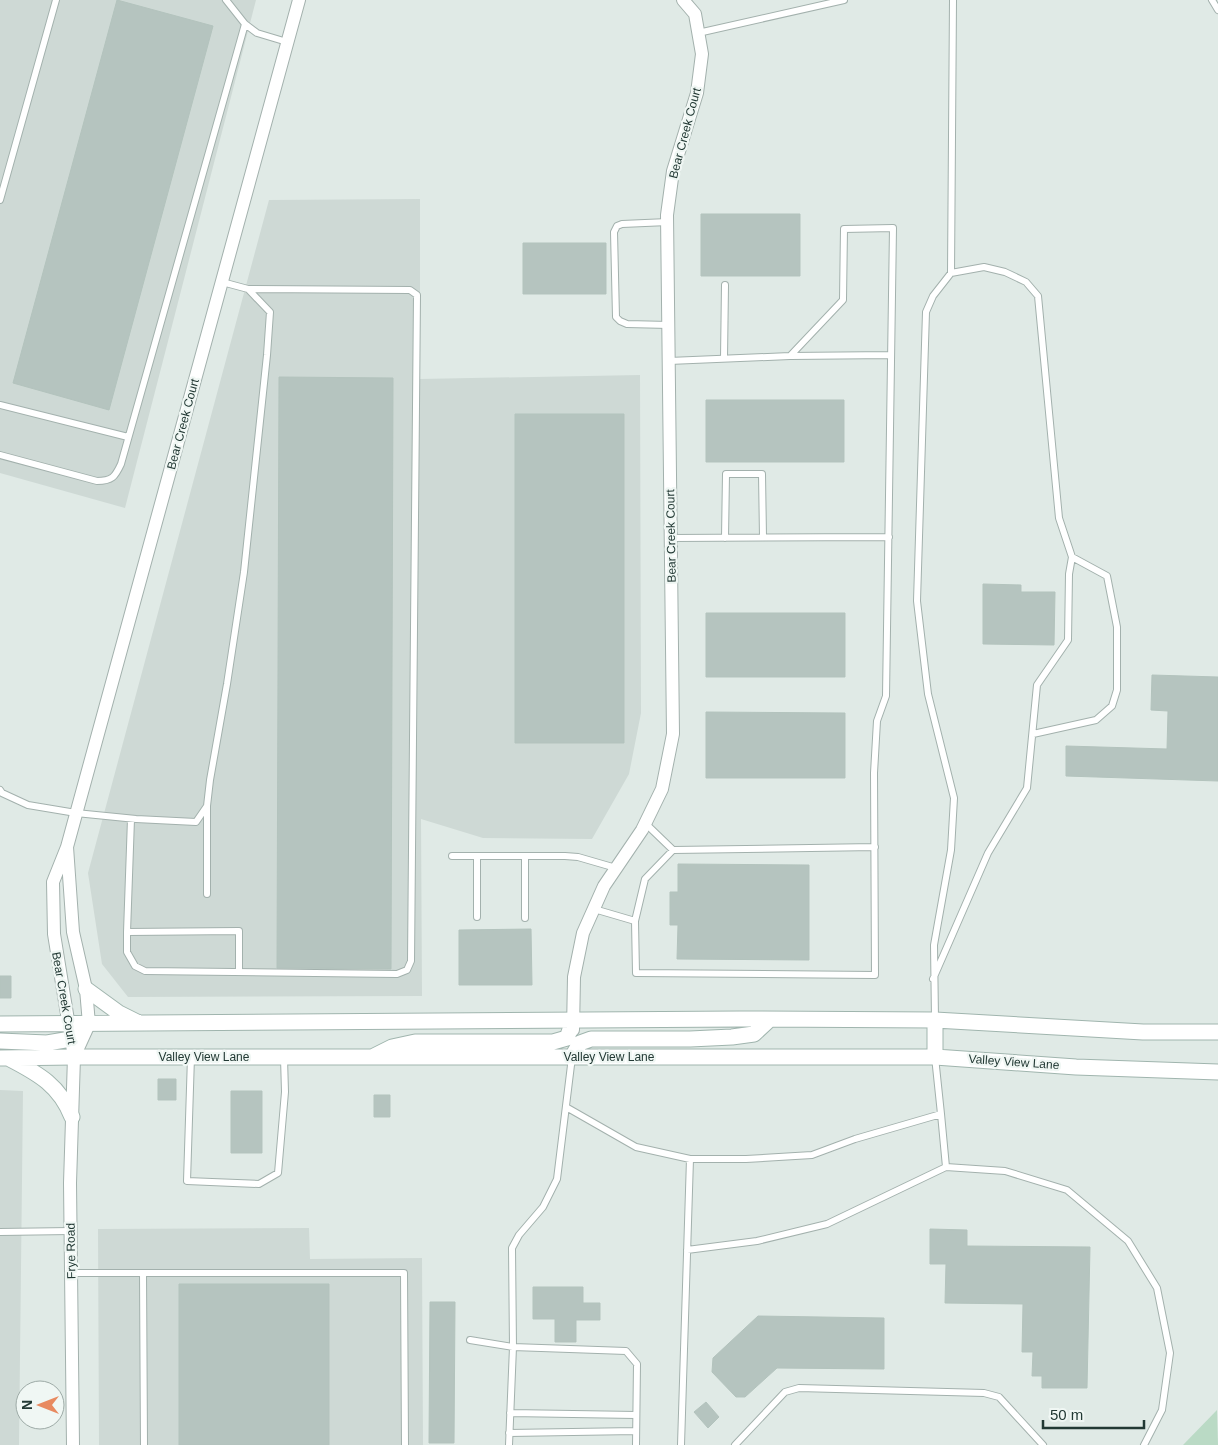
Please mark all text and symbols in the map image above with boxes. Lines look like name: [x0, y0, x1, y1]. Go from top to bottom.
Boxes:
street label: Bear Creek Court: [666, 85, 704, 180]
street label: Bear Creek Court: [164, 376, 202, 471]
street label: Bear Creek Court: [663, 489, 679, 583]
street label: Bear Creek Court: [49, 951, 79, 1046]
street label: Valley View Lane: [159, 1050, 250, 1064]
street label: Valley View Lane: [564, 1050, 655, 1064]
street label: Valley View Lane: [968, 1052, 1060, 1072]
street label: Frye Road: [64, 1223, 78, 1279]
north arrow: [15, 1380, 65, 1430]
scale bar: [1043, 1398, 1144, 1430]
text: N: [19, 1400, 35, 1410]
text: 50 m: [1050, 1406, 1083, 1423]

